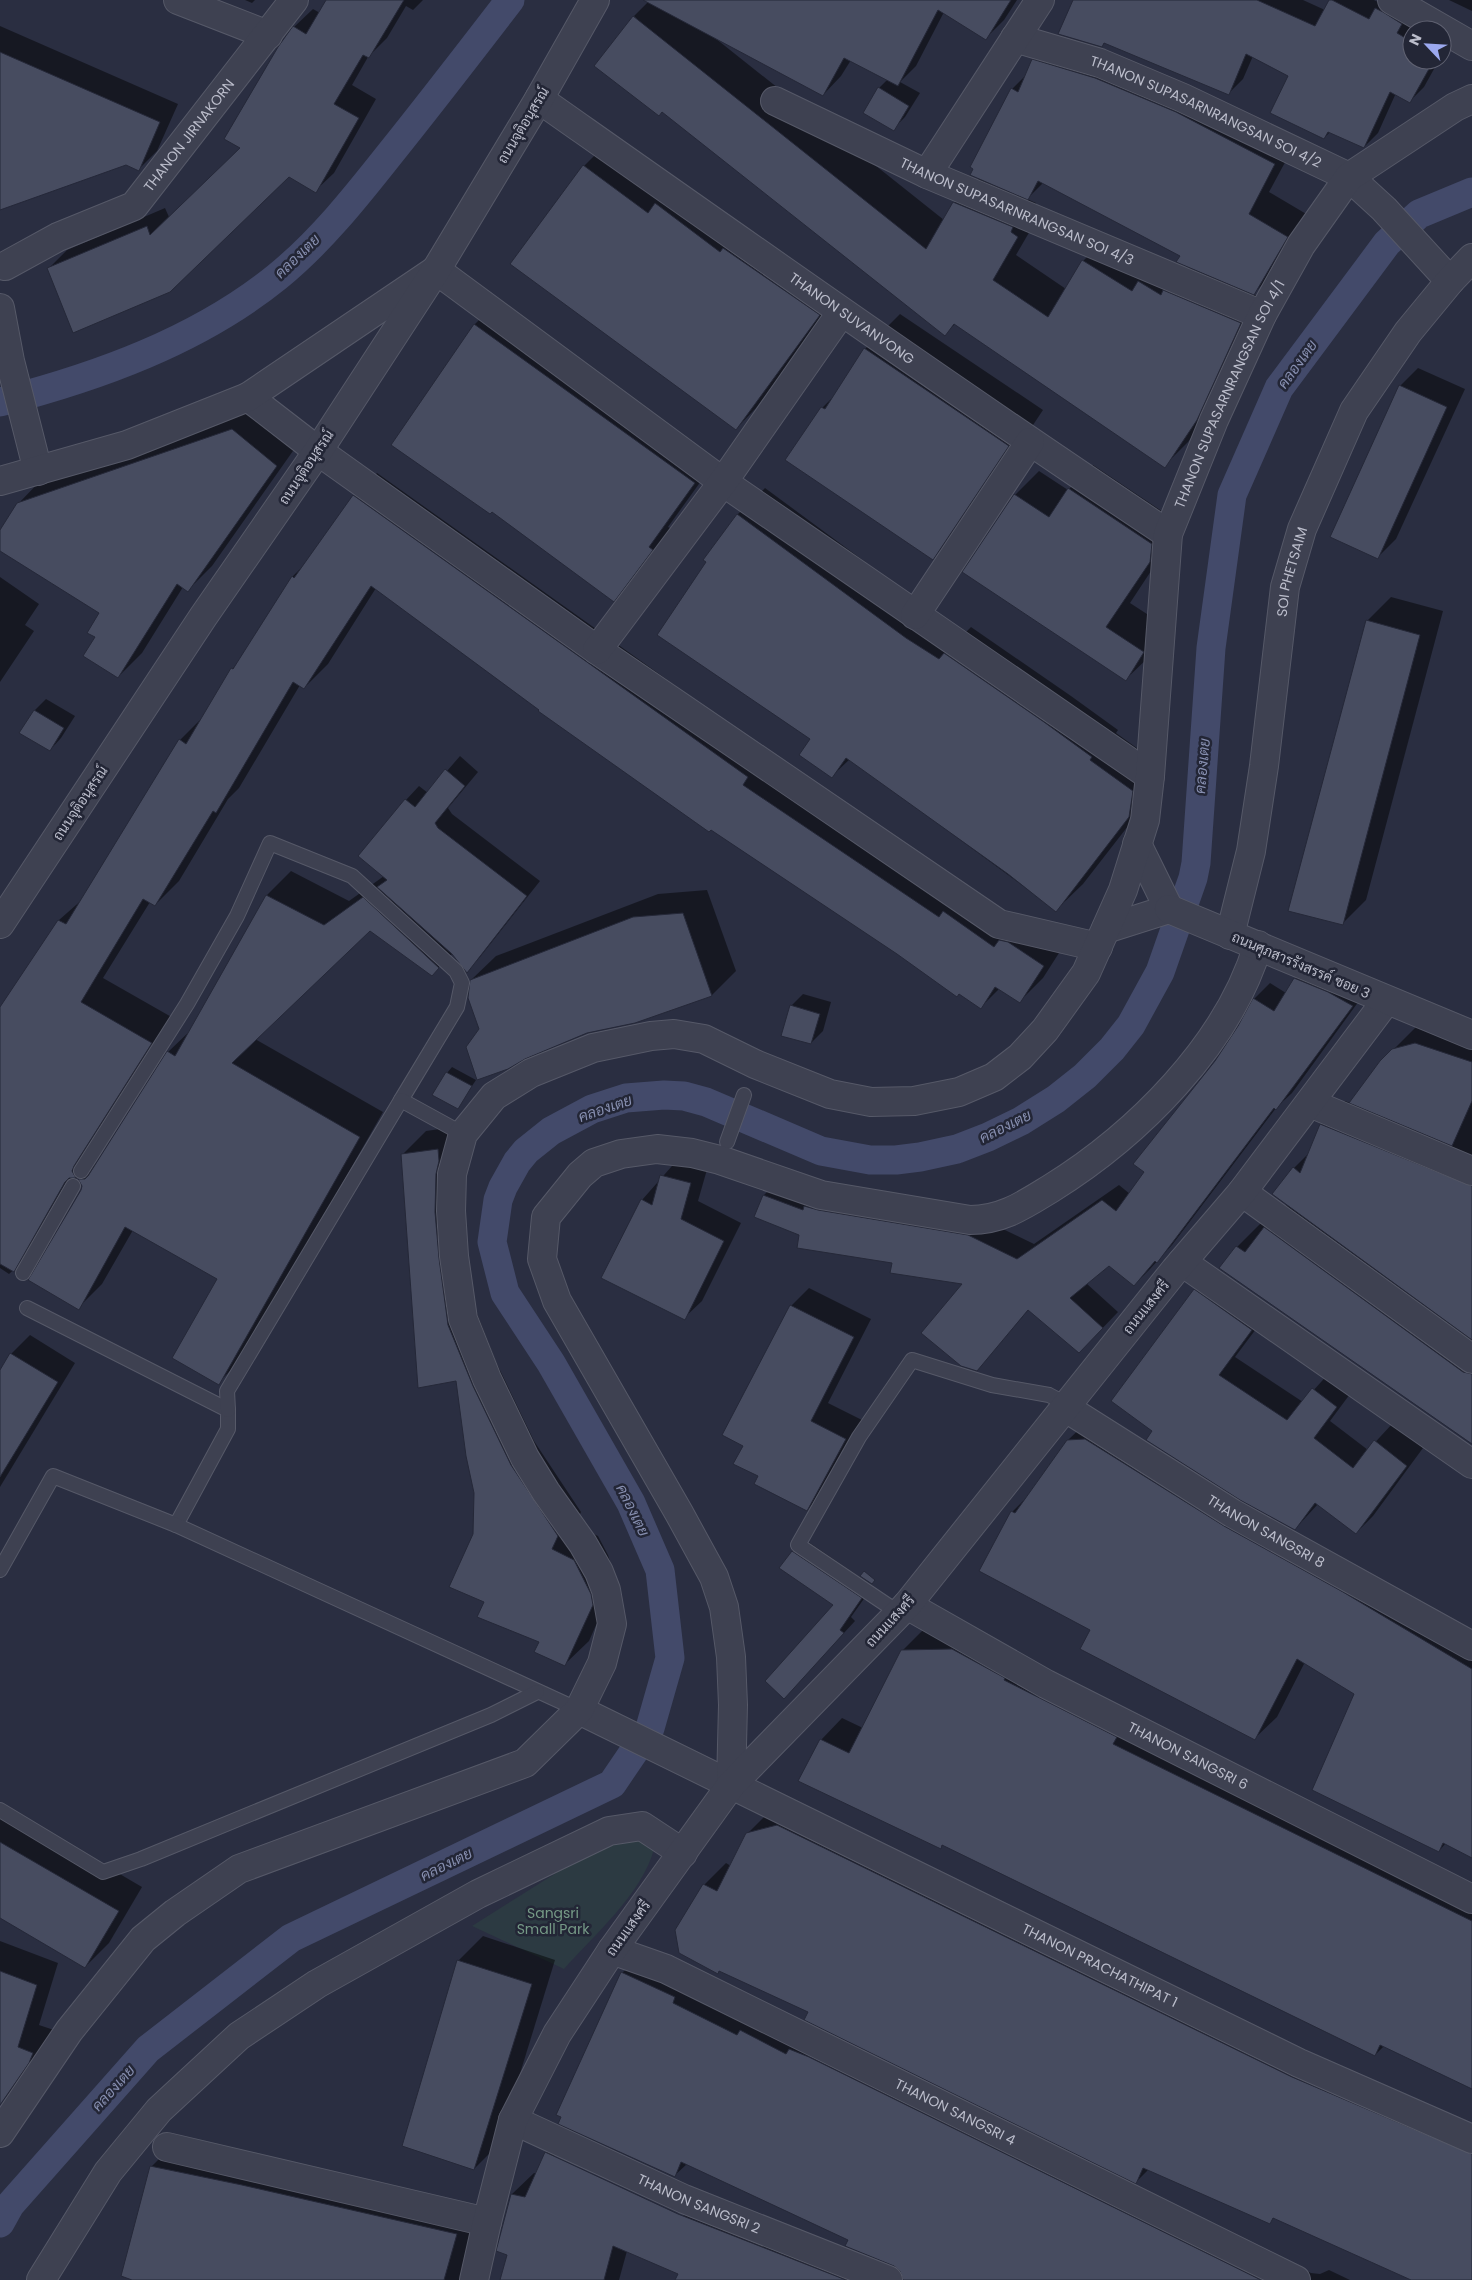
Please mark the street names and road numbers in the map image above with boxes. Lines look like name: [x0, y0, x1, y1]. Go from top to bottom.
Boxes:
street label: THANON SUPASARNRANGSAN SOI 4/2: [1088, 51, 1325, 173]
street label: THANON JIRNAKORN: [139, 75, 239, 196]
street label: ถนนจุติอนุสรณ์: [492, 83, 554, 167]
street label: THANON SUPASARNRANGSAN SOI 4/3: [897, 152, 1137, 270]
street label: THANON SUVANVONG: [785, 268, 919, 369]
street label: THANON SUPASARNRANGSAN SOI 4/1: [1169, 276, 1290, 511]
street label: ถนนจุติอนุสรณ์: [274, 426, 338, 508]
street label: SOI PHETSAIM: [1272, 524, 1312, 618]
street label: ถนนจุติอนุสรณ์: [48, 762, 112, 844]
street label: ถนนศุภสารรังสรรค์ ซอย 3: [1229, 927, 1373, 1003]
street label: ถนนเเสงศรี: [1118, 1276, 1174, 1338]
street label: THANON SANGSRI 8: [1203, 1490, 1329, 1573]
street label: ถนนเเสงศรี: [861, 1590, 919, 1651]
street label: THANON SANGSRI 6: [1124, 1717, 1252, 1794]
street label: ถนนเเสงศรี: [601, 1896, 655, 1960]
street label: THANON PRACHATHIPAT 1: [1018, 1919, 1181, 2012]
street label: THANON SANGSRI 4: [892, 2074, 1019, 2150]
street label: THANON SANGSRI 2: [634, 2169, 763, 2238]

